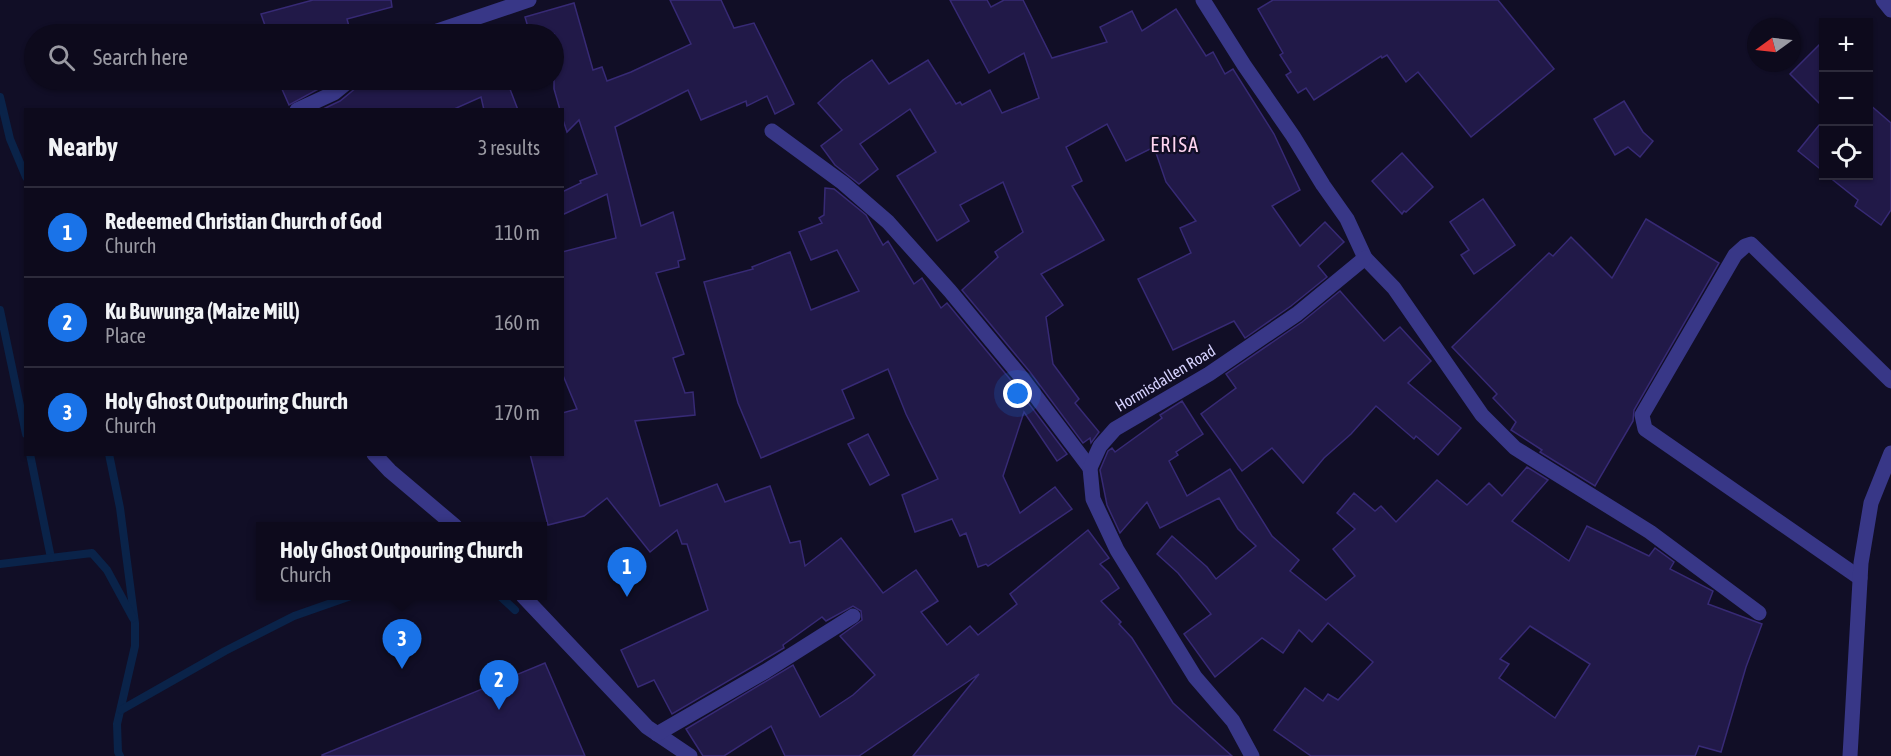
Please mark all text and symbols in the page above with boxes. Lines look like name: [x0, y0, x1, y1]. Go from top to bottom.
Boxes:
north arrow: [1747, 18, 1801, 72]
map controls: [1819, 18, 1873, 180]
button: +: [1819, 18, 1873, 72]
search box: [24, 24, 564, 90]
icon: search: [45, 41, 78, 74]
text: Search here: [93, 44, 188, 70]
button: −: [1819, 72, 1873, 126]
button: locate: [1819, 126, 1873, 180]
text: Nearby: [48, 132, 118, 162]
district label: ERISA: [1150, 133, 1200, 156]
text: 3 results: [478, 136, 540, 159]
text: Redeemed Christian Church of God: [105, 208, 382, 234]
text: 1: [63, 221, 72, 244]
text: 110 m: [495, 221, 540, 244]
text: Church: [105, 234, 156, 257]
text: Ku Buwunga (Maize Mill): [105, 298, 300, 324]
text: 2: [63, 311, 72, 334]
text: 160 m: [495, 311, 540, 334]
text: Place: [105, 324, 146, 347]
street label: Hormisdallen Road: [1112, 341, 1218, 415]
your location: [1003, 379, 1032, 408]
text: Holy Ghost Outpouring Church: [105, 388, 348, 414]
text: 3: [63, 401, 72, 424]
text: 170 m: [495, 401, 540, 424]
text: Church: [105, 414, 156, 437]
popup: [256, 522, 547, 600]
text: Holy Ghost Outpouring Church: [280, 537, 523, 563]
pin: 1: [608, 548, 646, 597]
text: Church: [280, 563, 331, 586]
pin: 3: [382, 620, 422, 669]
pin: 2: [480, 660, 518, 710]

